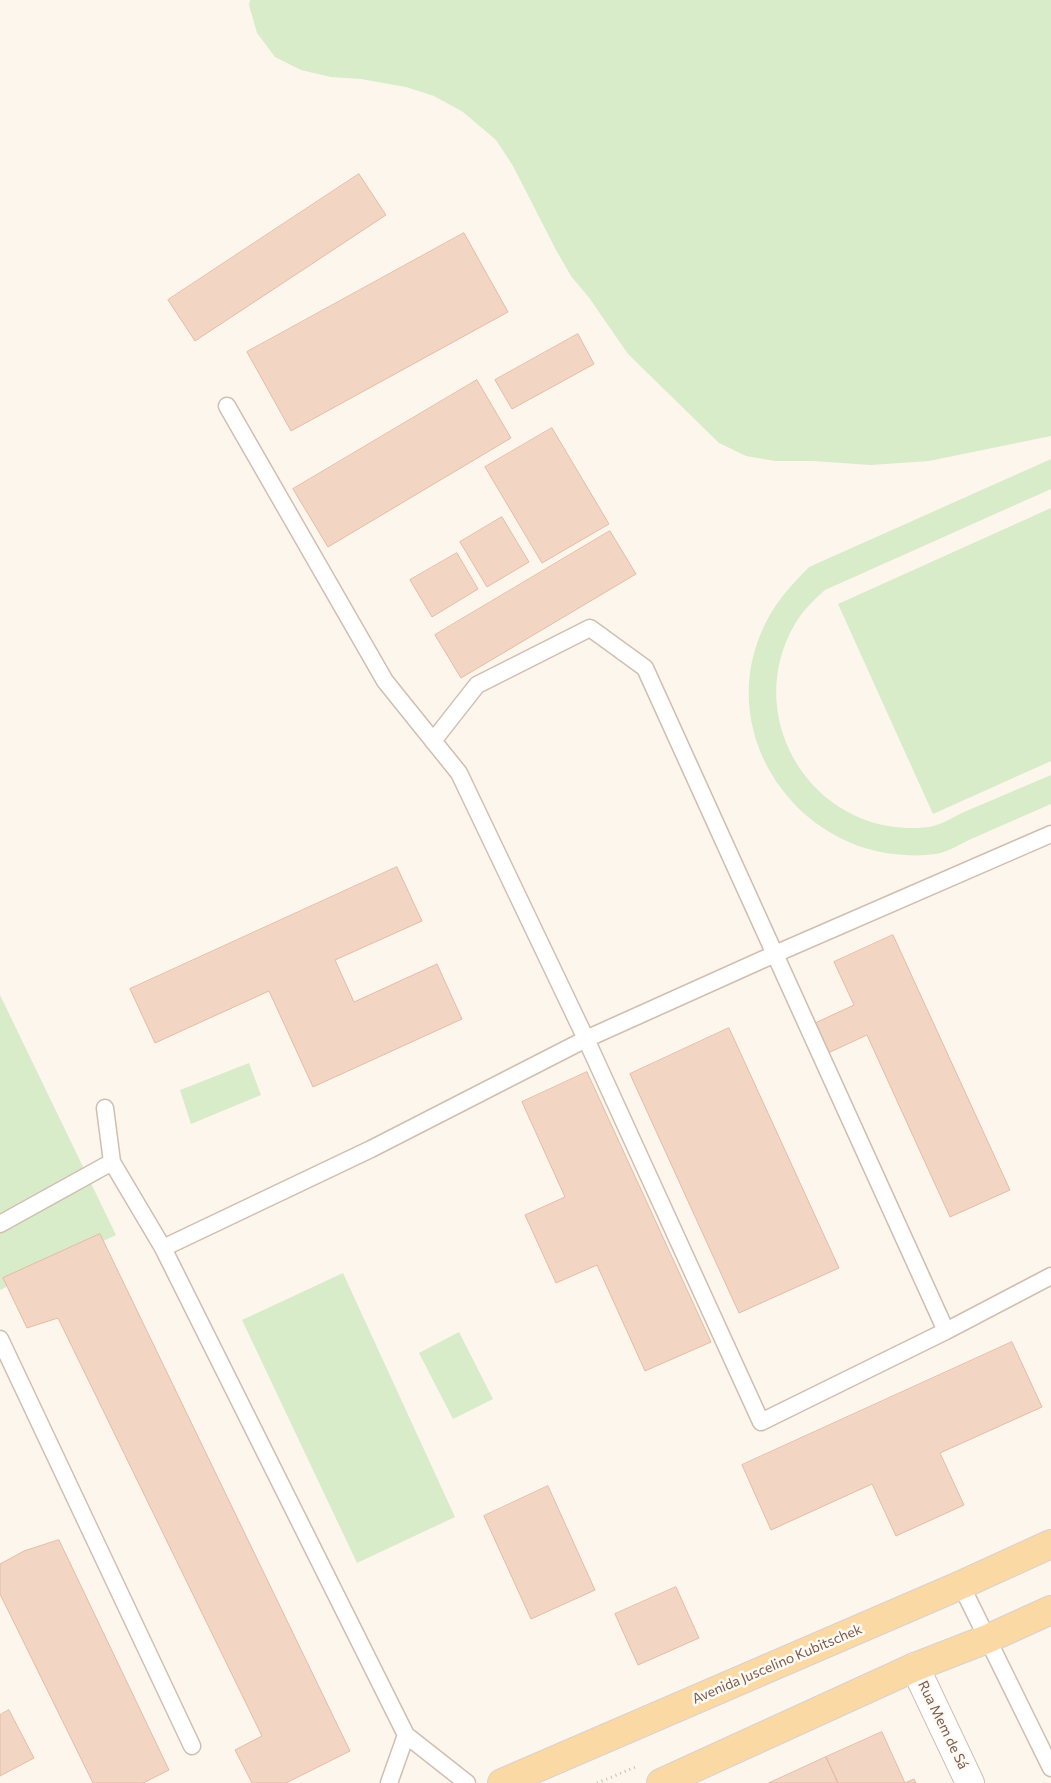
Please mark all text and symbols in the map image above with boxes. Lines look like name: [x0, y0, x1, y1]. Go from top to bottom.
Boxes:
street label: Avenida Juscelino Kubitschek: [690, 1621, 864, 1707]
street label: Rua Mem de Sá: [914, 1678, 972, 1772]

